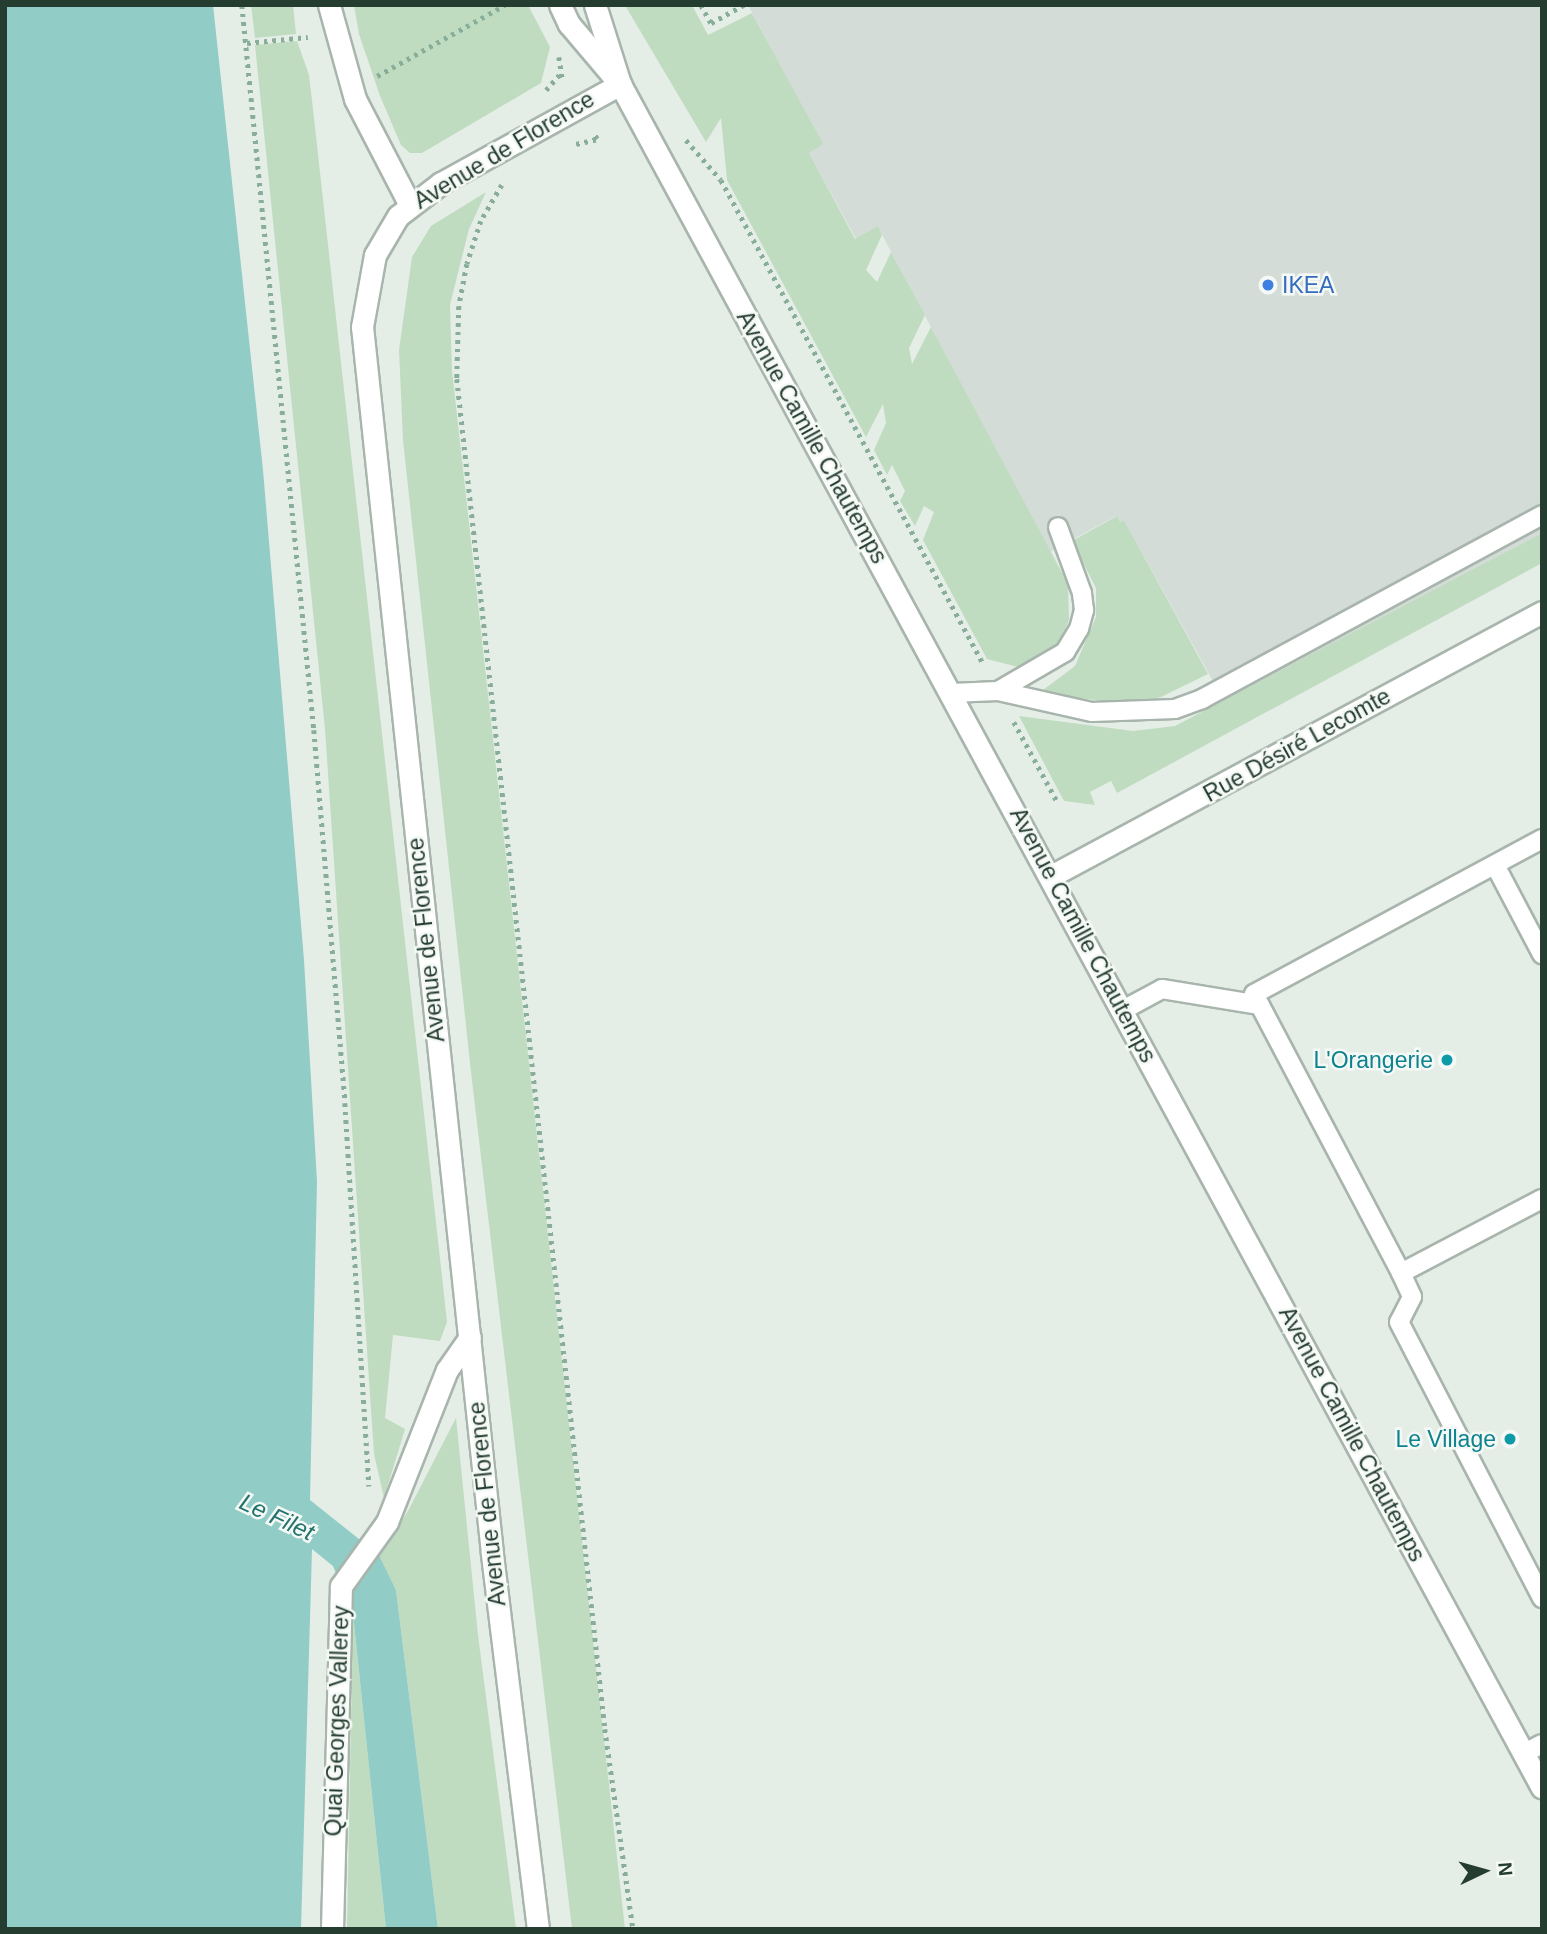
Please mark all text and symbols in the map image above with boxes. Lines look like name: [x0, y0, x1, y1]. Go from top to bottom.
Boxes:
street label: Avenue de Florence: [409, 85, 599, 215]
place label: IKEA: [1282, 271, 1334, 299]
marker: IKEA: [1260, 277, 1276, 293]
street label: Avenue Camille Chautemps: [731, 306, 893, 568]
street label: Rue Désiré Lecomte: [1199, 682, 1395, 808]
street label: Avenue Camille Chautemps: [1004, 803, 1162, 1067]
street label: Avenue de Florence: [402, 836, 450, 1044]
place label: L'Orangerie: [1314, 1046, 1433, 1074]
marker: L'Orangerie: [1439, 1052, 1455, 1068]
street label: Avenue Camille Chautemps: [1273, 1302, 1431, 1566]
street label: Avenue de Florence: [463, 1400, 511, 1608]
place label: Le Village: [1395, 1425, 1496, 1453]
marker: Le Village: [1502, 1431, 1518, 1447]
water label: Le Filet: [235, 1487, 319, 1547]
street label: Quai Georges Vallerey: [319, 1605, 355, 1837]
north arrow: [1449, 1836, 1519, 1906]
text: N: [1494, 1861, 1516, 1877]

